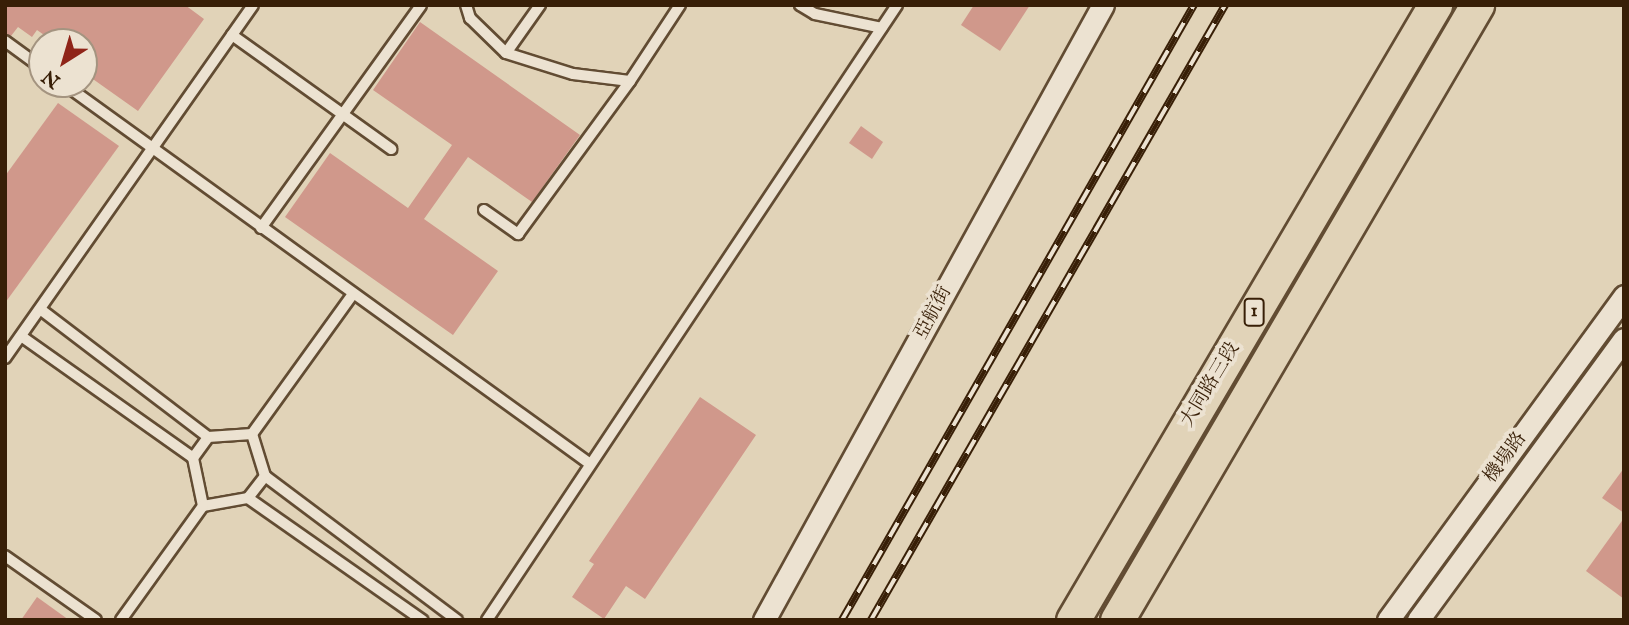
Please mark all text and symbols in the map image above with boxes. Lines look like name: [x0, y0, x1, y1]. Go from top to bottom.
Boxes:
north arrow: [28, 28, 98, 98]
text: N: [38, 64, 65, 93]
street label: 亞航街: [911, 282, 957, 344]
road number: 1: [1244, 298, 1264, 326]
street label: 大同路三段: [1177, 338, 1245, 432]
street label: 機場路: [1480, 428, 1532, 488]

